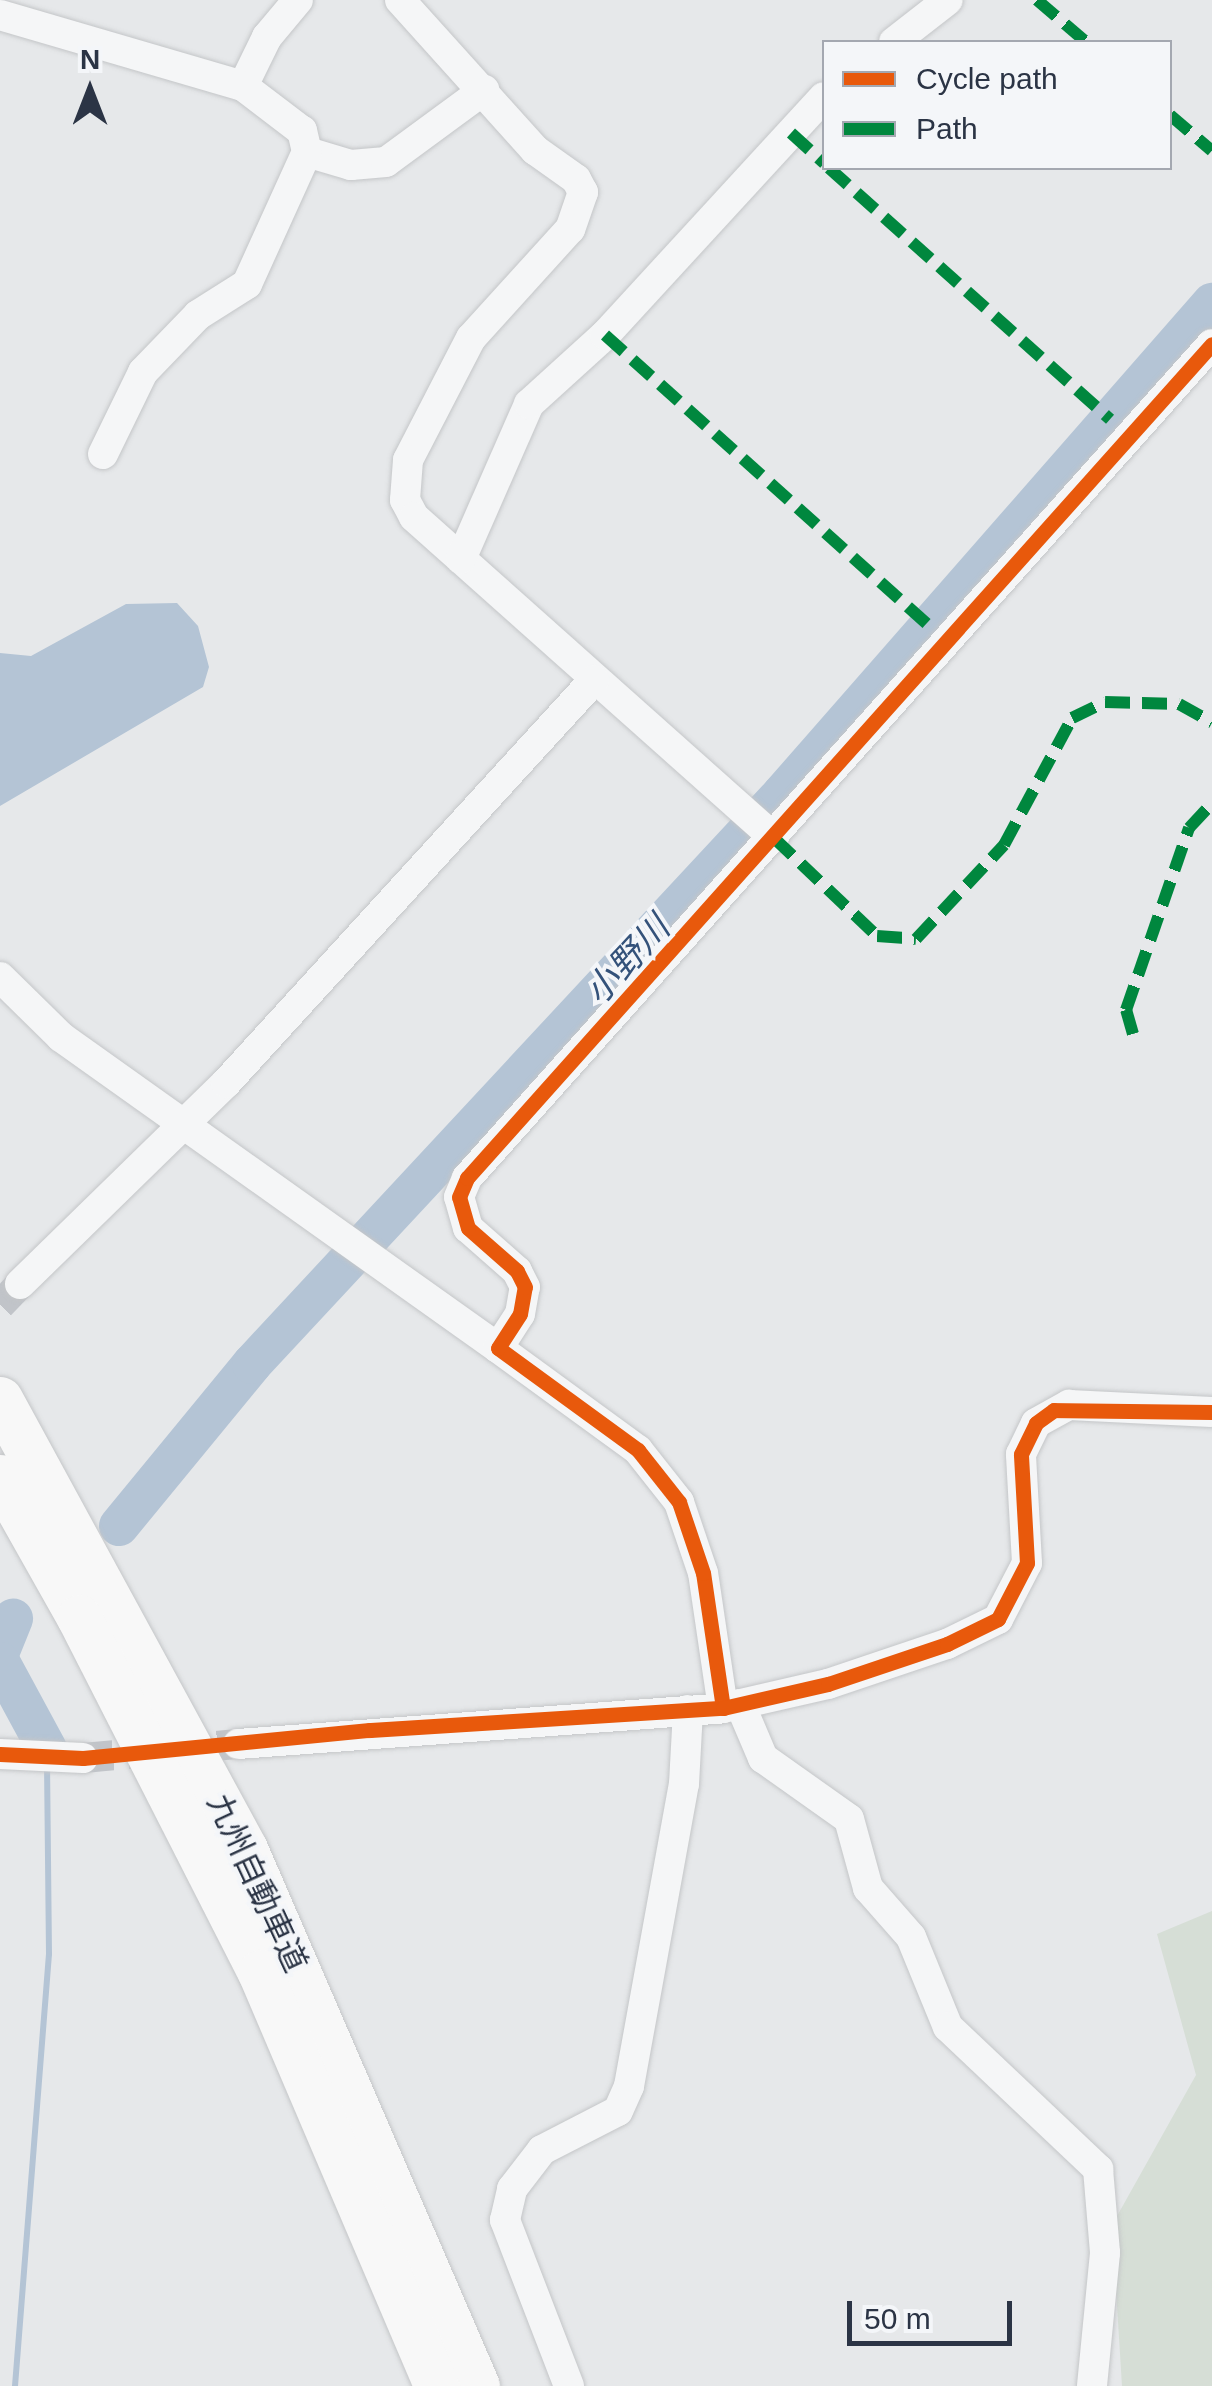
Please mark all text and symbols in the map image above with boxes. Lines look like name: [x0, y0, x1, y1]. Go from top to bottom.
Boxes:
north arrow: [40, 40, 140, 140]
legend: [822, 40, 1172, 170]
text: N: [80, 44, 100, 75]
text: Cycle path: [916, 62, 1058, 95]
text: Path: [916, 112, 978, 145]
water label: 小野川: [576, 907, 678, 1013]
street label: 九州自動車道: [199, 1788, 315, 1978]
scale bar: [852, 2281, 1017, 2343]
text: 50 m: [864, 2302, 931, 2335]

